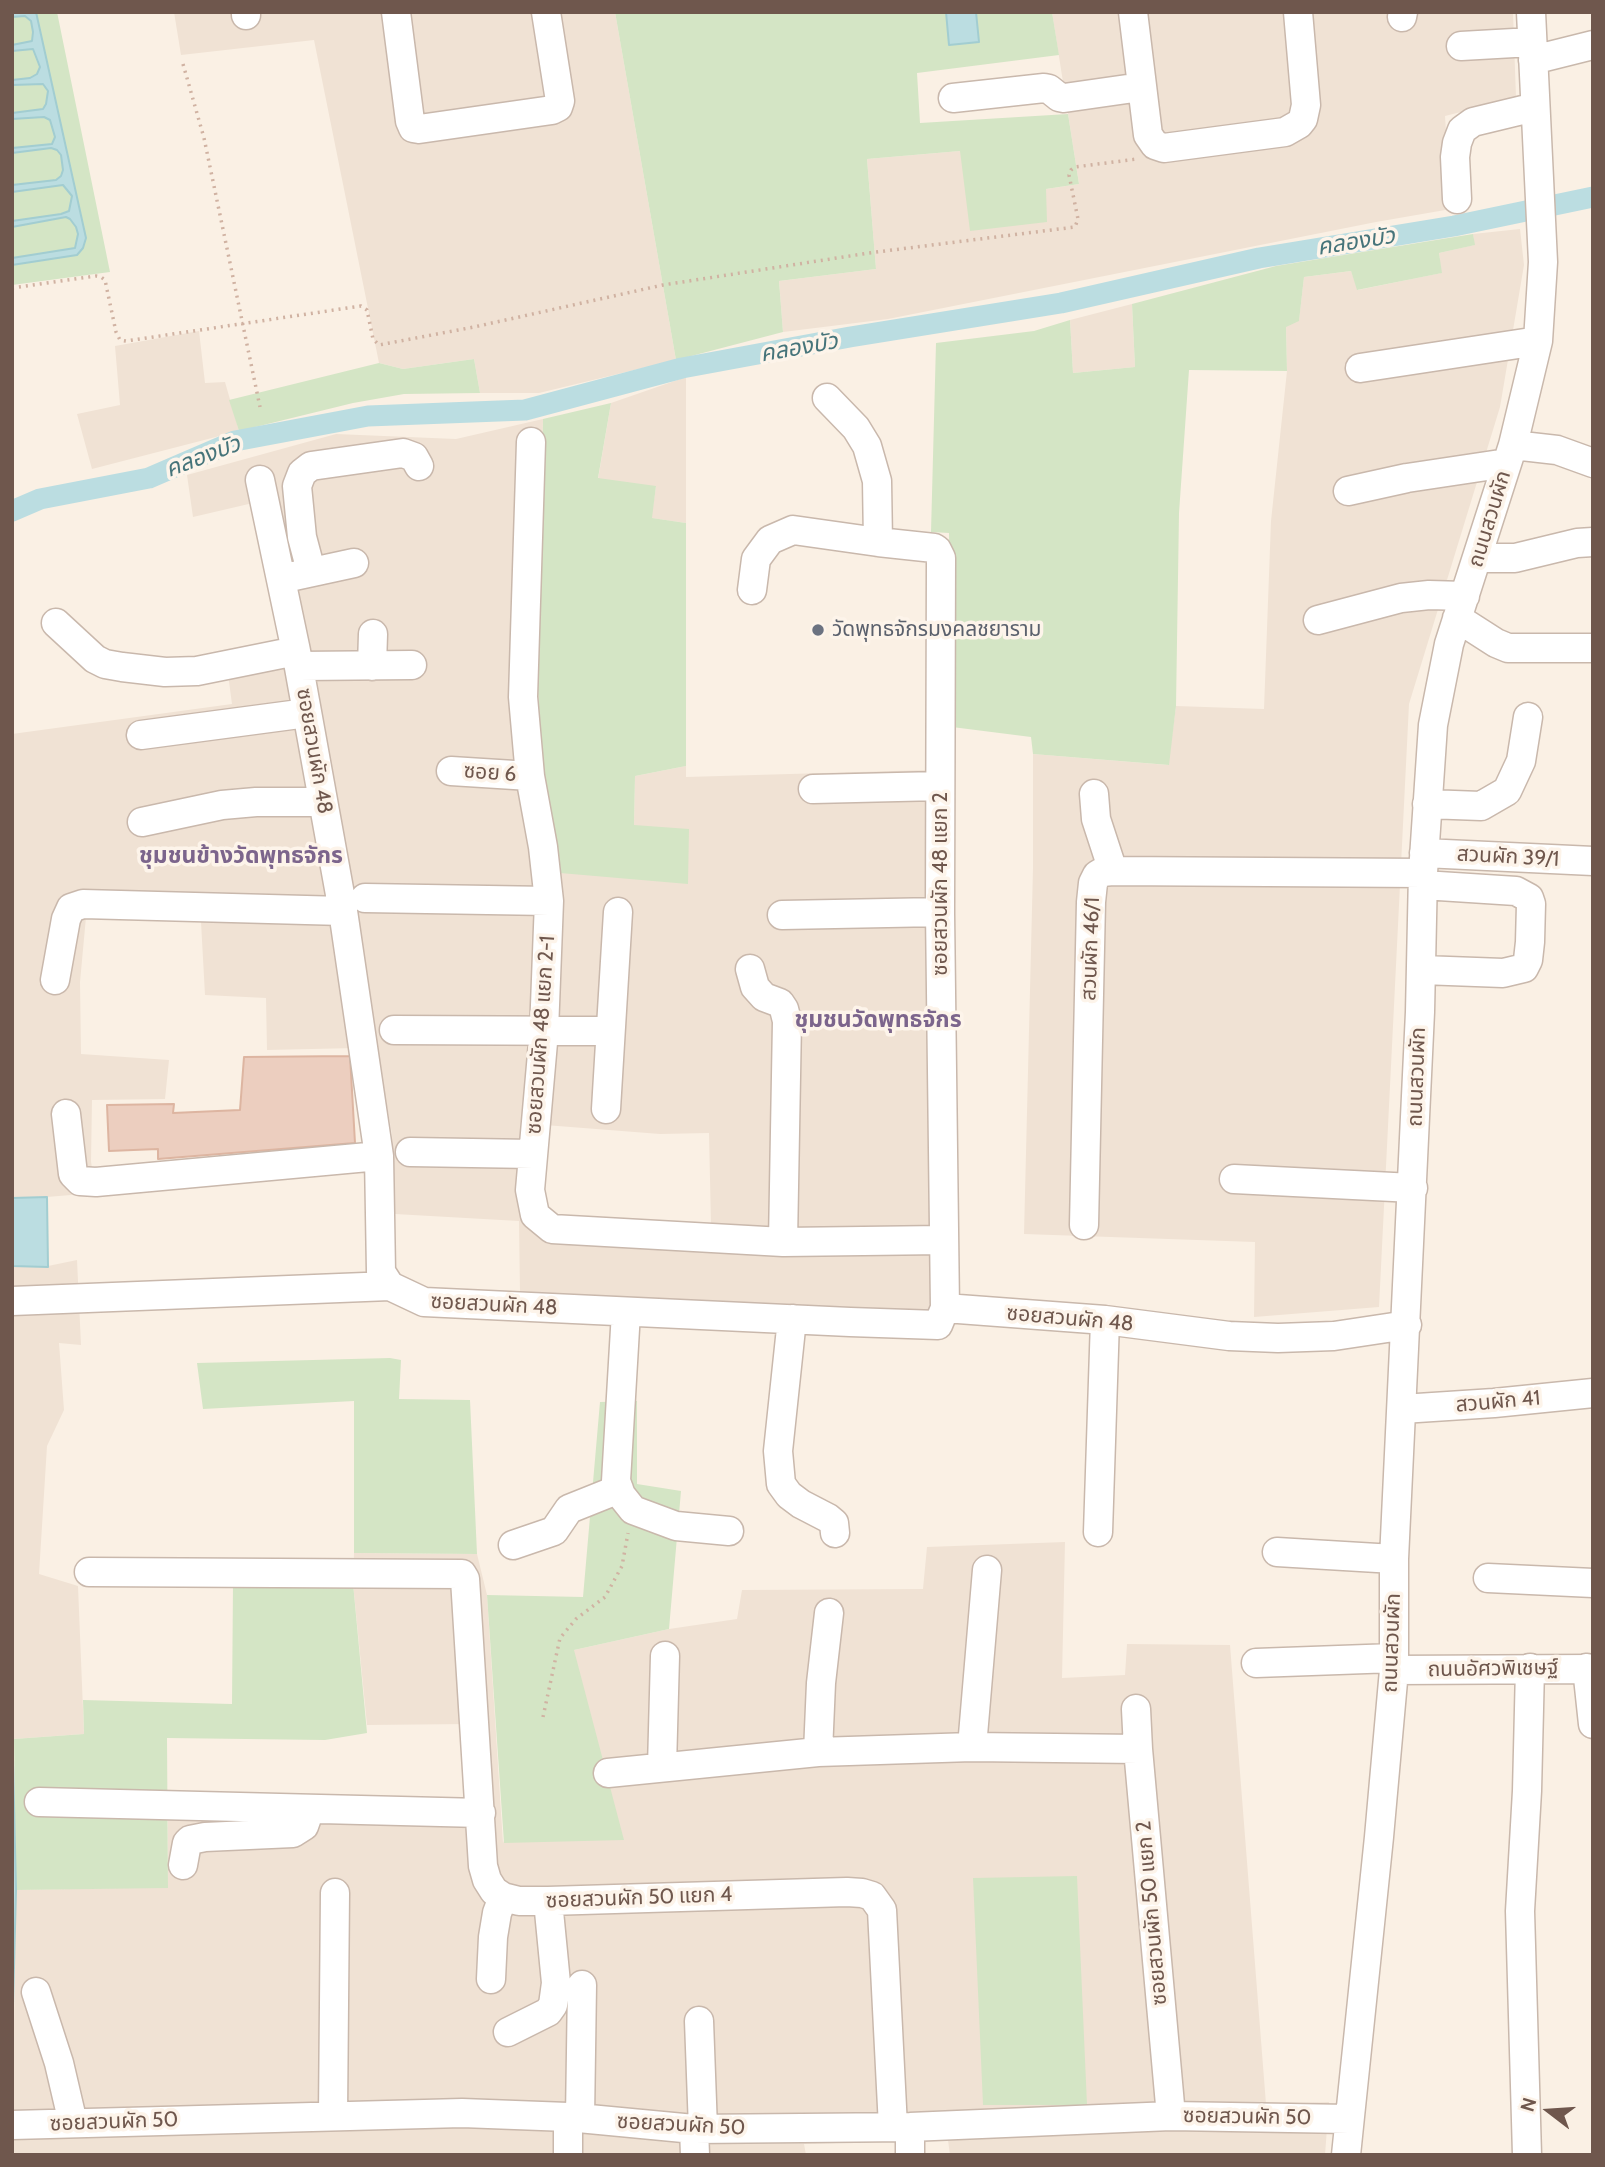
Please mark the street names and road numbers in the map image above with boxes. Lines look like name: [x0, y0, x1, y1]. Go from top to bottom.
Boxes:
street label: ถนนสวนผัก: [1463, 468, 1517, 570]
street label: ซอยสวนผัก 48: [291, 686, 337, 816]
street label: ซอย 6: [463, 759, 517, 787]
street label: ซอยสวนผัก 48 แยก 2: [928, 792, 954, 976]
street label: สวนผัก 39/1: [1456, 842, 1560, 872]
street label: สวนผัก 46/1: [1077, 897, 1105, 1001]
street label: ซอยสวนผัก 48 แยก 2-1: [521, 935, 561, 1135]
street label: ถนนสวนผัก: [1403, 1027, 1431, 1127]
street label: ซอยสวนผัก 48: [430, 1289, 558, 1321]
street label: ซอยสวนผัก 48: [1006, 1301, 1134, 1337]
street label: สวนผัก 41: [1454, 1386, 1542, 1418]
street label: ถนนสวนผัก: [1378, 1593, 1406, 1693]
street label: ถนนอัศวพิเชษฐ์: [1427, 1655, 1559, 1683]
street label: ซอยสวนผัก 50 แยก 2: [1131, 1820, 1173, 2006]
street label: ซอยสวนผัก 50 แยก 4: [545, 1882, 733, 1914]
street label: ซอยสวนผัก 50: [1183, 2103, 1311, 2131]
street label: ซอยสวนผัก 50: [49, 2107, 179, 2137]
street label: ซอยสวนผัก 50: [616, 2109, 746, 2141]

